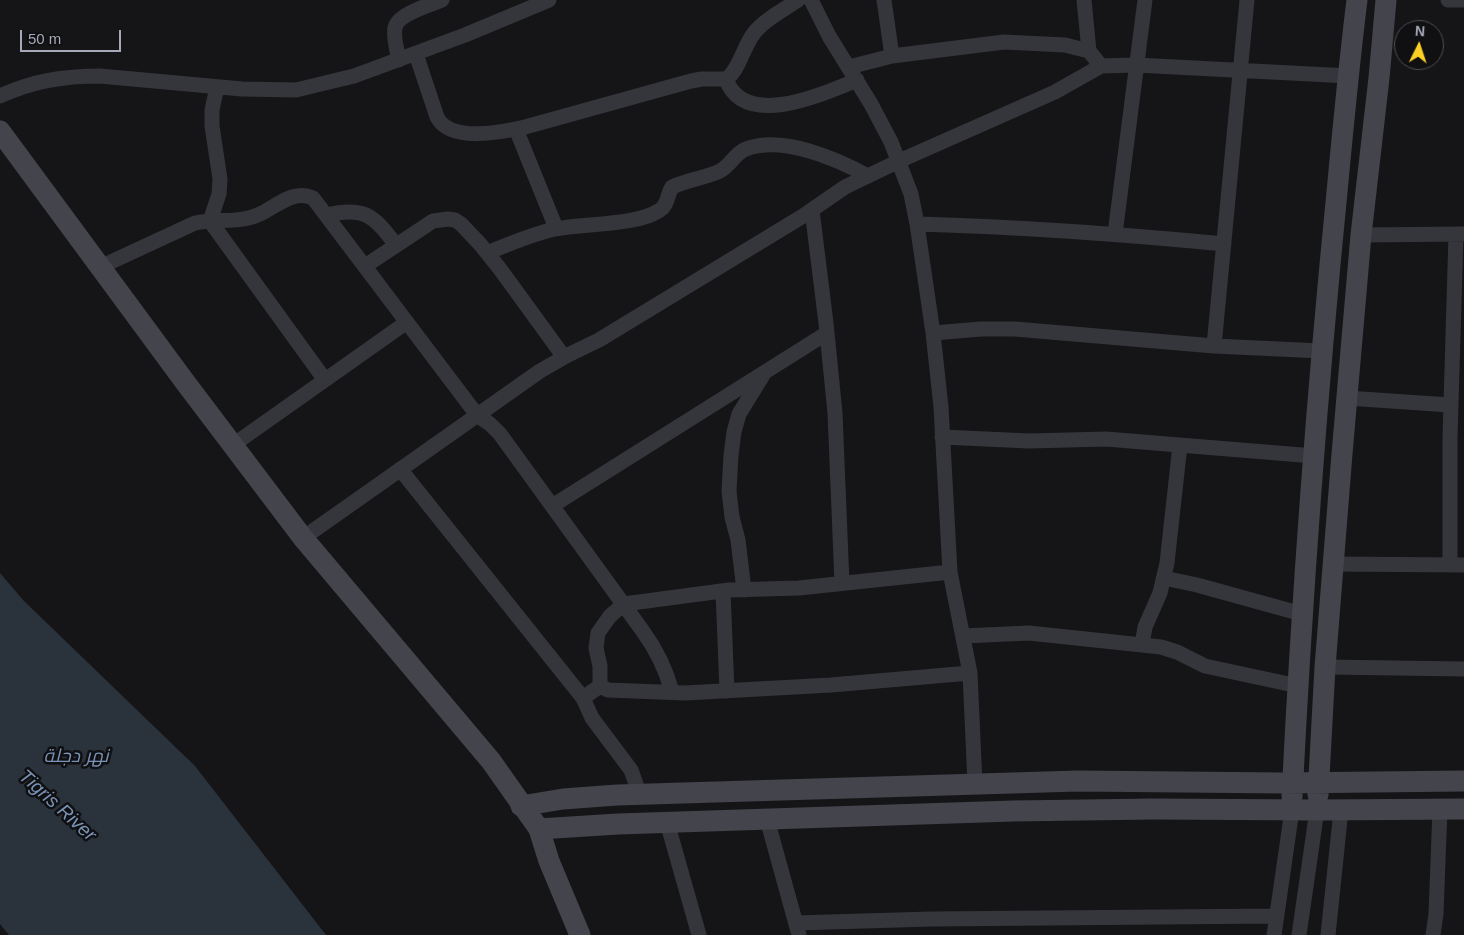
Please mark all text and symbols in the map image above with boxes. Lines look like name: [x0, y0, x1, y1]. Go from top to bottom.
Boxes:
scale bar: [22, 20, 124, 52]
north arrow: [1394, 20, 1444, 70]
text: N: [1414, 23, 1426, 39]
text: 50 m: [28, 30, 61, 47]
water label: نهر دجلة: [43, 746, 109, 768]
water label: Tigris River: [14, 765, 100, 847]

